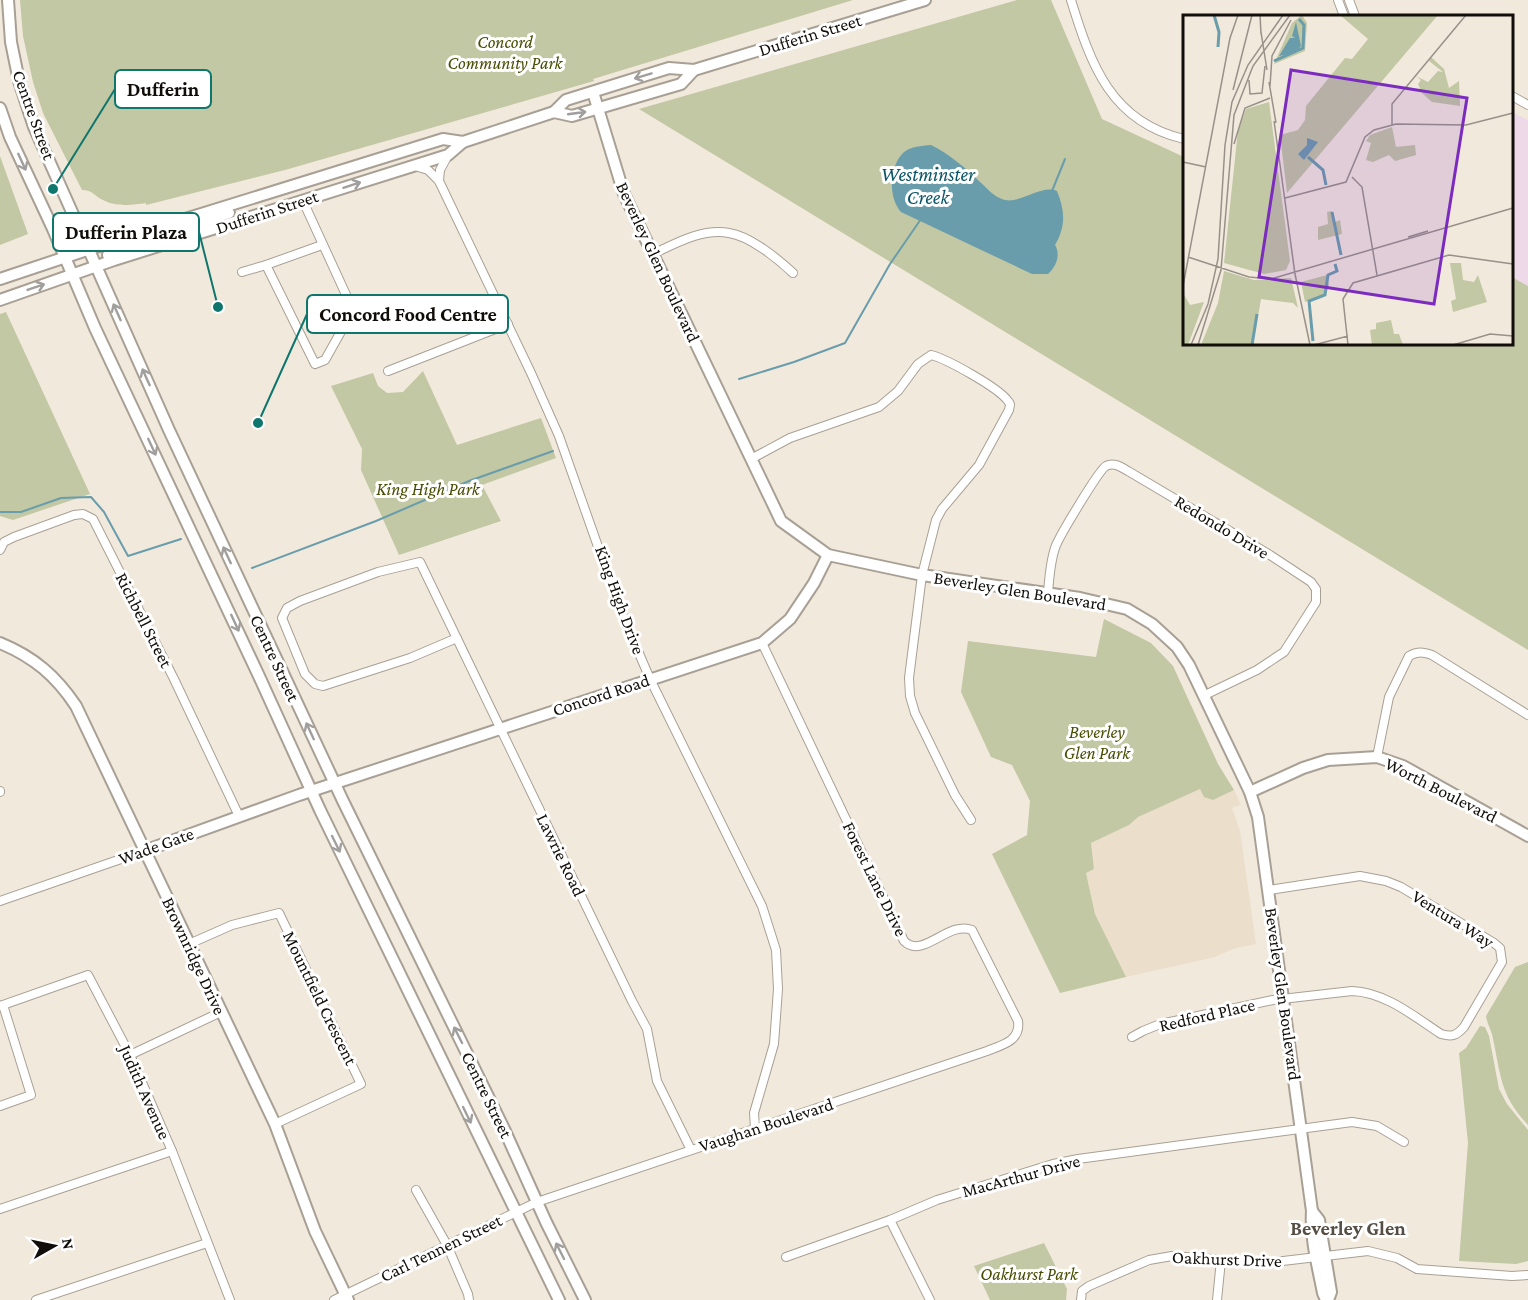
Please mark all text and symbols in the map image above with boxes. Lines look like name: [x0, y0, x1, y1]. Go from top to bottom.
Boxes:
street label: Dufferin Street: [756, 10, 865, 60]
inset map: [1183, 15, 1513, 345]
park label: Concord Community Park: [448, 32, 564, 73]
street label: Centre Street: [9, 68, 60, 163]
callout: Dufferin: [115, 70, 211, 108]
one-way arrow: [634, 71, 653, 82]
text: Dufferin: [127, 78, 200, 100]
one-way arrow: [566, 108, 586, 119]
one-way arrow: [16, 153, 28, 171]
water label: Westminster Creek: [881, 163, 976, 208]
one-way arrow: [342, 179, 361, 190]
street label: Beverley Glen Boulevard: [612, 179, 704, 346]
street label: Dufferin Street: [213, 186, 322, 238]
callout: Dufferin Plaza: [53, 213, 199, 251]
text: Dufferin Plaza: [65, 221, 187, 243]
one-way arrow: [27, 281, 46, 292]
callout: Concord Food Centre: [307, 295, 508, 333]
text: Concord Food Centre: [319, 303, 497, 325]
one-way arrow: [110, 304, 122, 322]
one-way arrow: [139, 369, 151, 387]
one-way arrow: [146, 438, 158, 456]
park label: King High Park: [376, 479, 481, 499]
street label: Redondo Drive: [1171, 491, 1273, 563]
street label: King High Drive: [591, 543, 649, 657]
one-way arrow: [221, 546, 232, 564]
street label: Beverley Glen Boulevard: [932, 567, 1108, 615]
street label: Richbell Street: [112, 569, 177, 672]
street label: Centre Street: [246, 611, 304, 706]
one-way arrow: [229, 614, 241, 632]
street label: Concord Road: [550, 670, 653, 720]
park label: Beverley Glen Park: [1064, 722, 1131, 763]
one-way arrow: [304, 723, 316, 741]
street label: Worth Boulevard: [1382, 753, 1501, 827]
street label: Lawrie Road: [532, 810, 590, 900]
street label: Forest Lane Drive: [839, 818, 911, 940]
street label: Wade Gate: [116, 823, 196, 869]
one-way arrow: [331, 835, 343, 853]
street label: Ventura Way: [1408, 886, 1498, 952]
street label: Brownridge Drive: [158, 894, 230, 1018]
street label: Beverley Glen Boulevard: [1261, 906, 1305, 1082]
street label: Mountfield Crescent: [279, 928, 362, 1069]
street label: Redford Place: [1157, 994, 1257, 1036]
one-way arrow: [451, 1027, 463, 1045]
street label: Judith Avenue: [114, 1040, 175, 1142]
street label: Centre Street: [458, 1049, 517, 1142]
street label: Vaughan Boulevard: [696, 1094, 836, 1156]
one-way arrow: [462, 1106, 474, 1124]
street label: MacArthur Drive: [960, 1151, 1082, 1201]
street label: Carl Tennen Street: [377, 1209, 506, 1286]
north arrow: [24, 1216, 84, 1276]
district label: Beverley Glen: [1290, 1217, 1406, 1239]
text: N: [59, 1237, 78, 1251]
one-way arrow: [554, 1243, 566, 1261]
street label: Oakhurst Drive: [1172, 1247, 1282, 1271]
park label: Oakhurst Park: [980, 1264, 1079, 1284]

